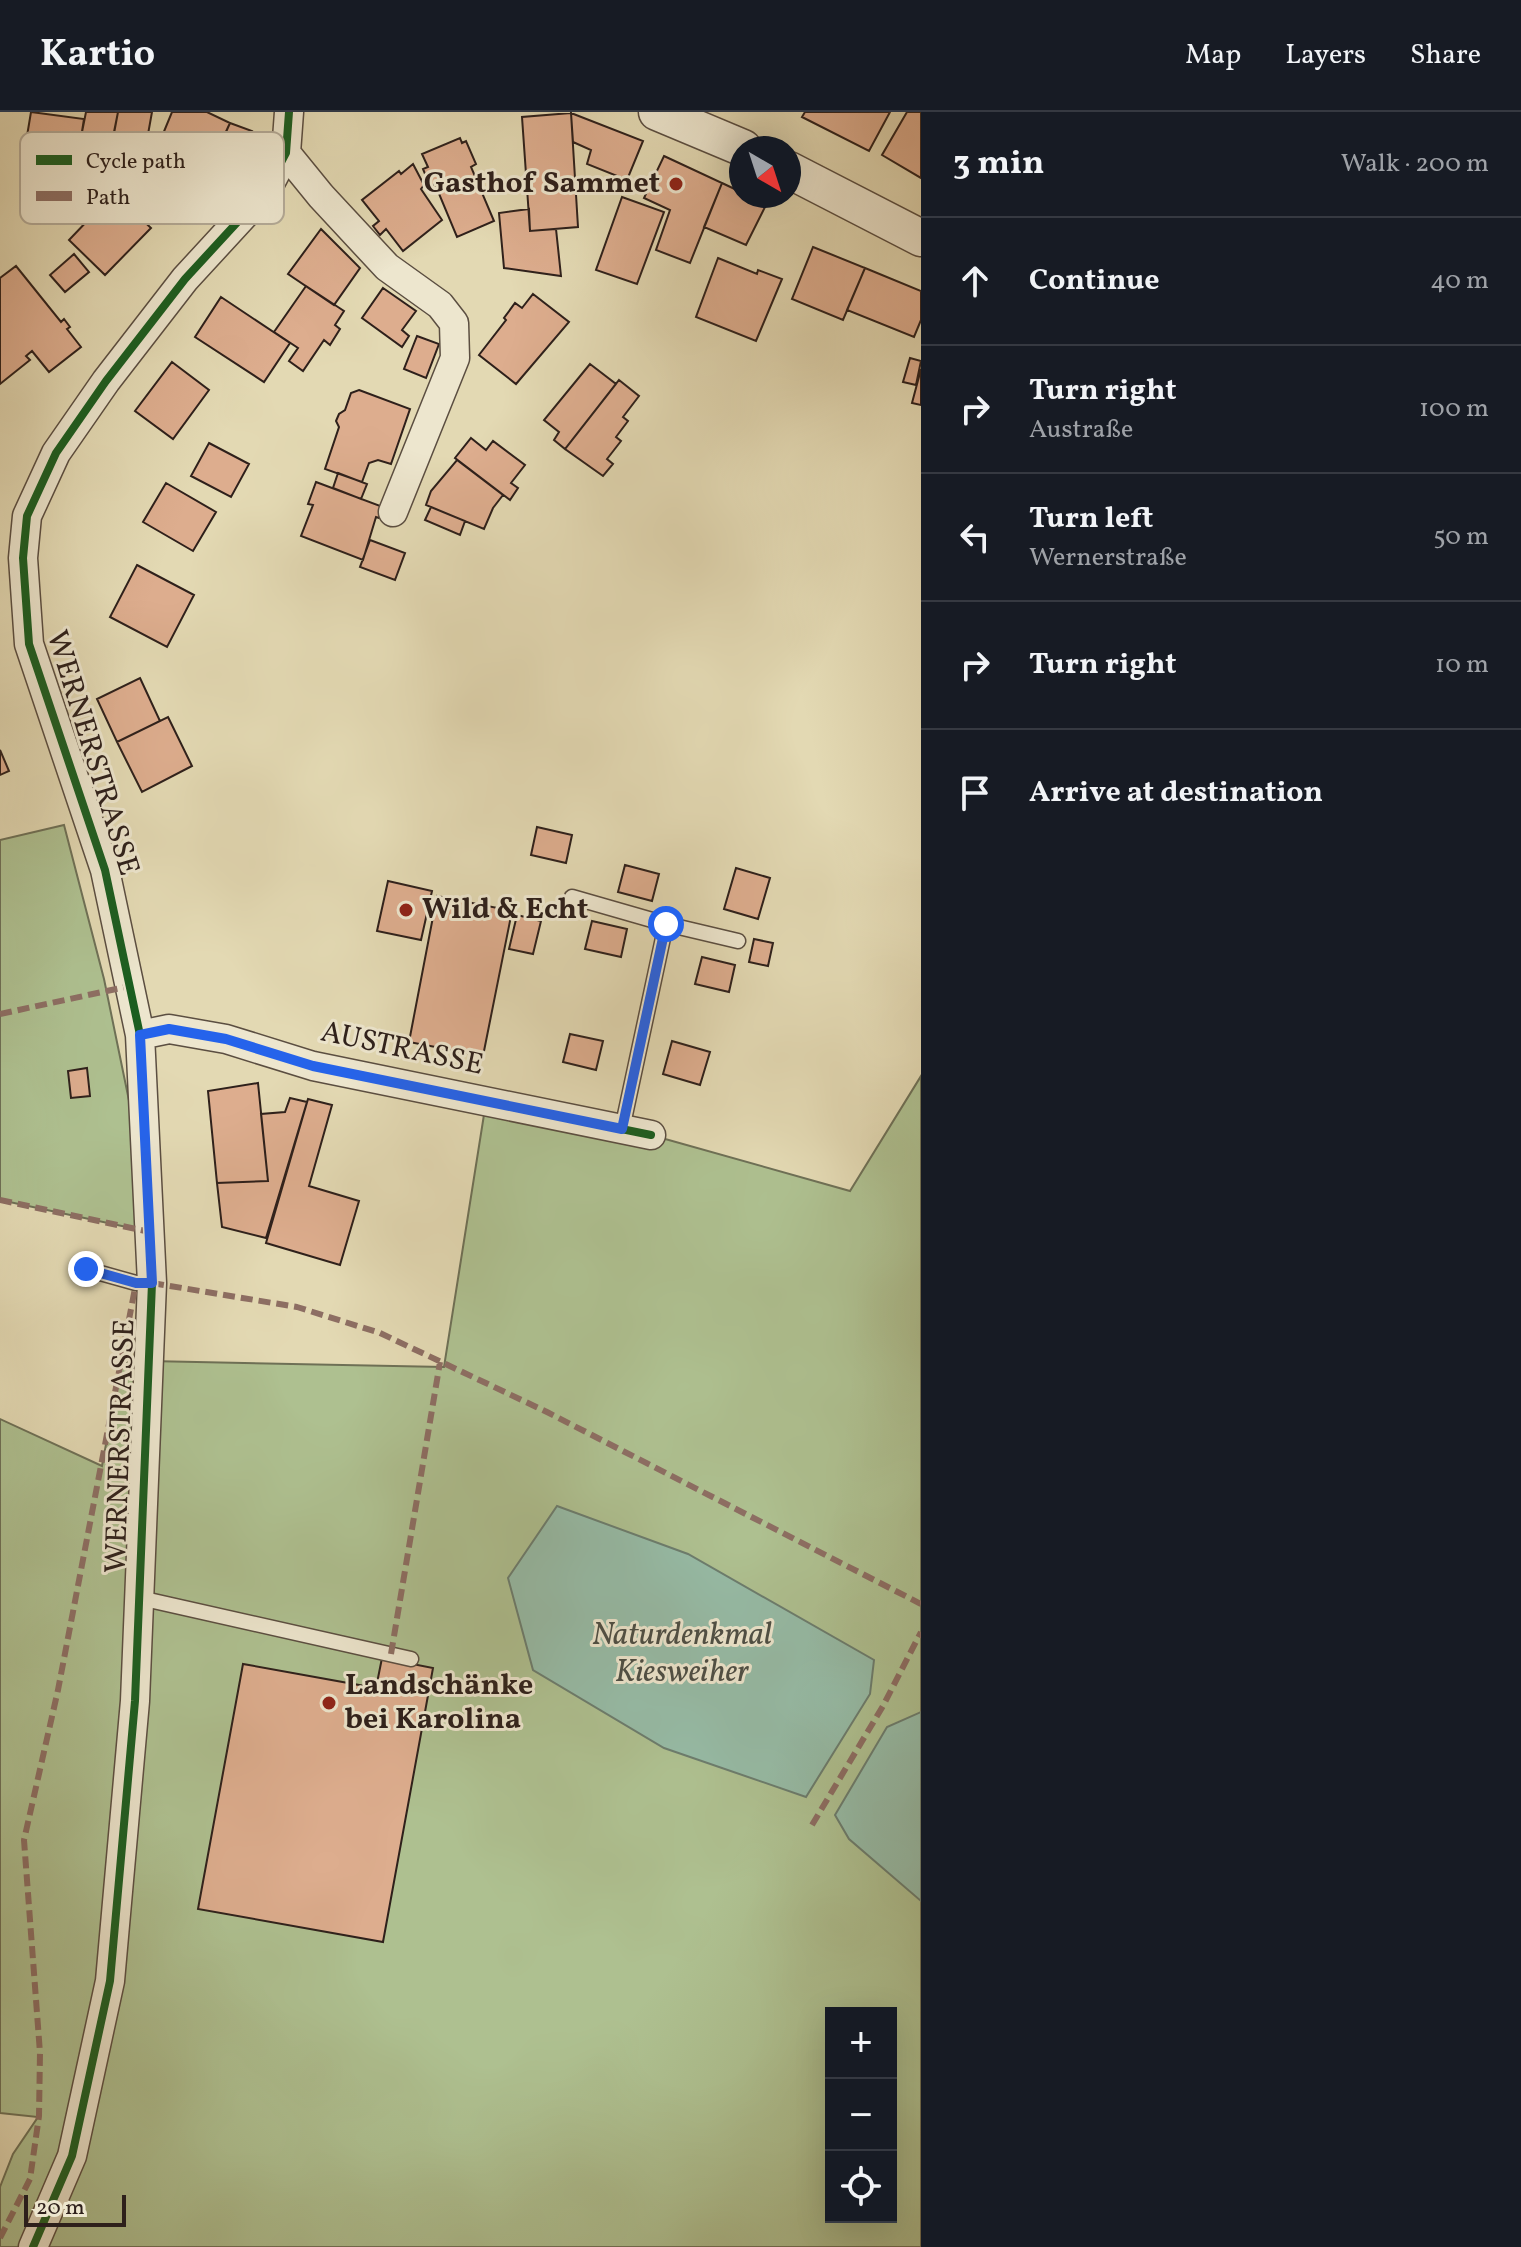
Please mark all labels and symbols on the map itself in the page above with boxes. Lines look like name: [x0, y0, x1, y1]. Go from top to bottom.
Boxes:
legend: [20, 132, 284, 224]
north arrow: [729, 136, 801, 208]
text: Cycle path: [86, 147, 186, 178]
place label: Gasthof Sammet: [424, 163, 660, 205]
marker: Gasthof Sammet: [667, 175, 685, 193]
text: Path: [86, 183, 130, 214]
street label: WERNERSTRASSE: [35, 625, 149, 881]
place label: Wild & Echt: [422, 889, 588, 931]
marker: Wild & Echt: [397, 901, 415, 919]
route start: [648, 906, 684, 942]
street label: AUSTRASSE: [317, 1011, 487, 1087]
route end: [68, 1251, 104, 1287]
street label: WERNERSTRASSE: [96, 1318, 146, 1574]
water label: Naturdenkmal Kiesweiher: [592, 1614, 772, 1695]
place label: Landschänke bei Karolina: [345, 1665, 533, 1741]
marker: Landschänke bei Karolina: [320, 1694, 338, 1712]
scale bar: [24, 2191, 126, 2227]

